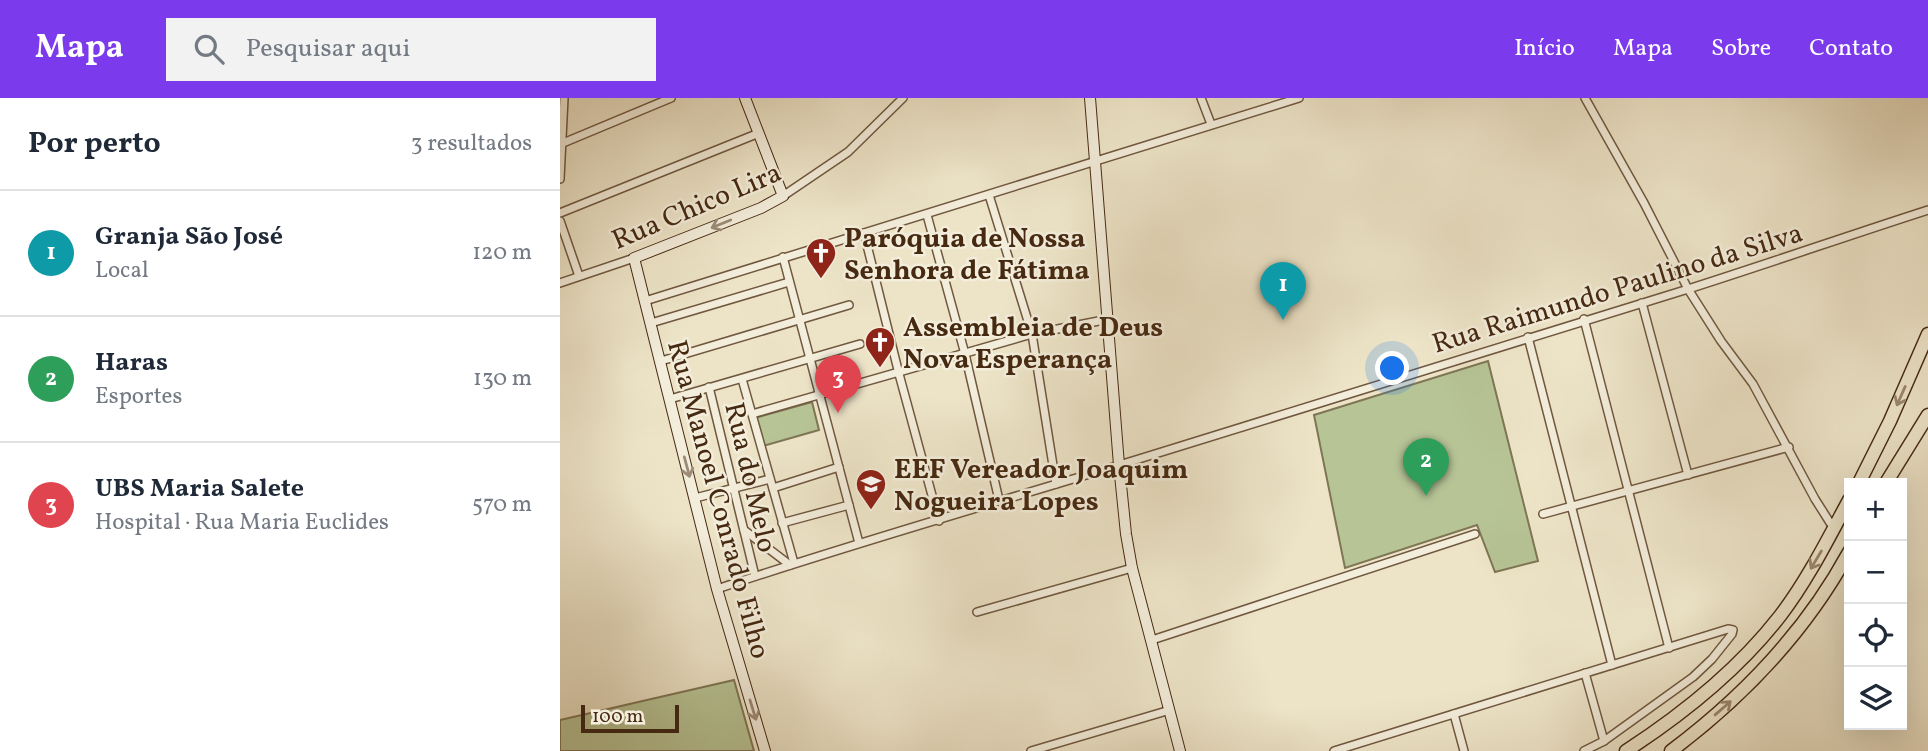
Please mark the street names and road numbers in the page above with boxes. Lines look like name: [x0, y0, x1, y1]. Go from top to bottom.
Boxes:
street label: Rua Chico Lira: [606, 154, 788, 261]
street label: Rua Raimundo Paulino da Silva: [1427, 214, 1808, 364]
street label: Rua Manoel Conrado Filho: [656, 336, 779, 663]
street label: Rua do Melo: [713, 399, 786, 556]

